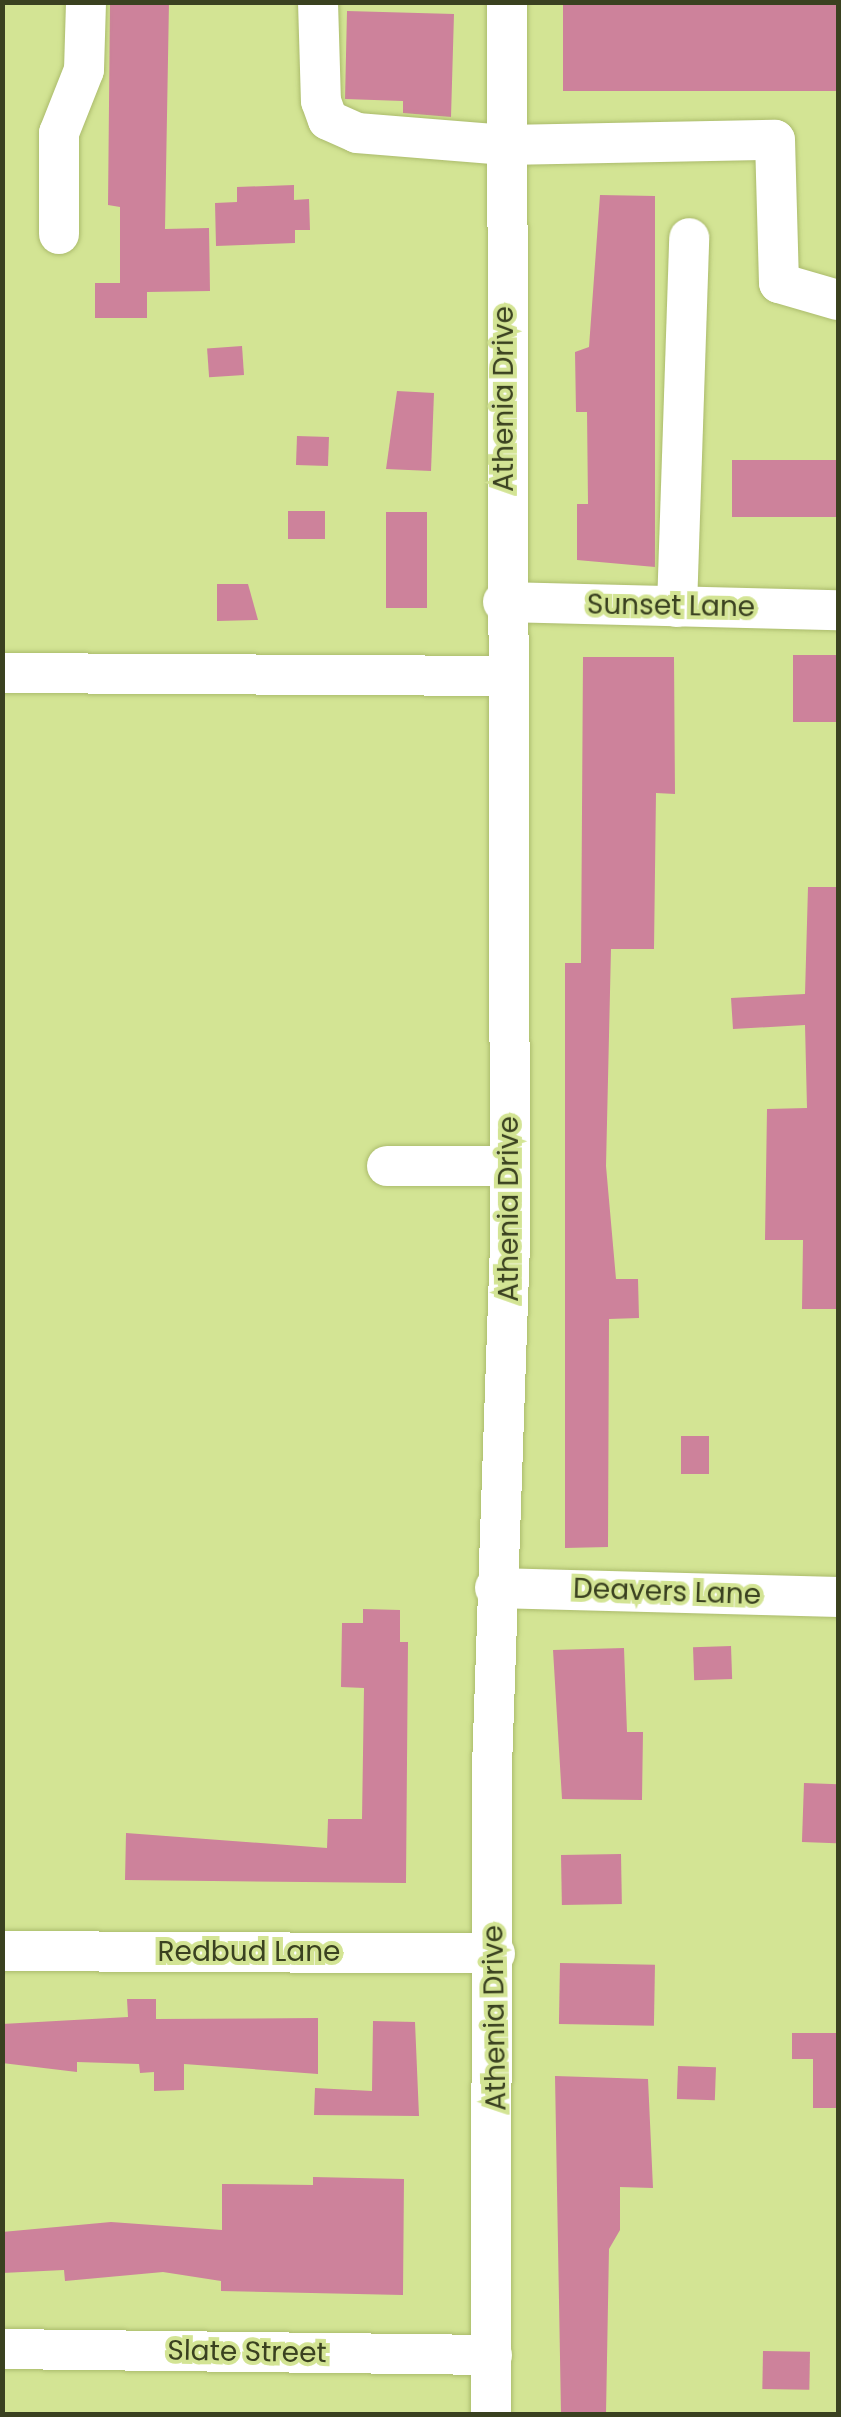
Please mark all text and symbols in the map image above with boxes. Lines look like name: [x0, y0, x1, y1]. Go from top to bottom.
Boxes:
street label: Athenia Drive: [487, 306, 521, 492]
street label: Sunset Lane: [587, 588, 755, 624]
street label: Athenia Drive: [492, 1116, 526, 1302]
street label: Deavers Lane: [572, 1572, 762, 1612]
street label: Athenia Drive: [477, 1925, 513, 2111]
street label: Redbud Lane: [158, 1935, 340, 1969]
street label: Slate Street: [167, 2334, 327, 2370]

